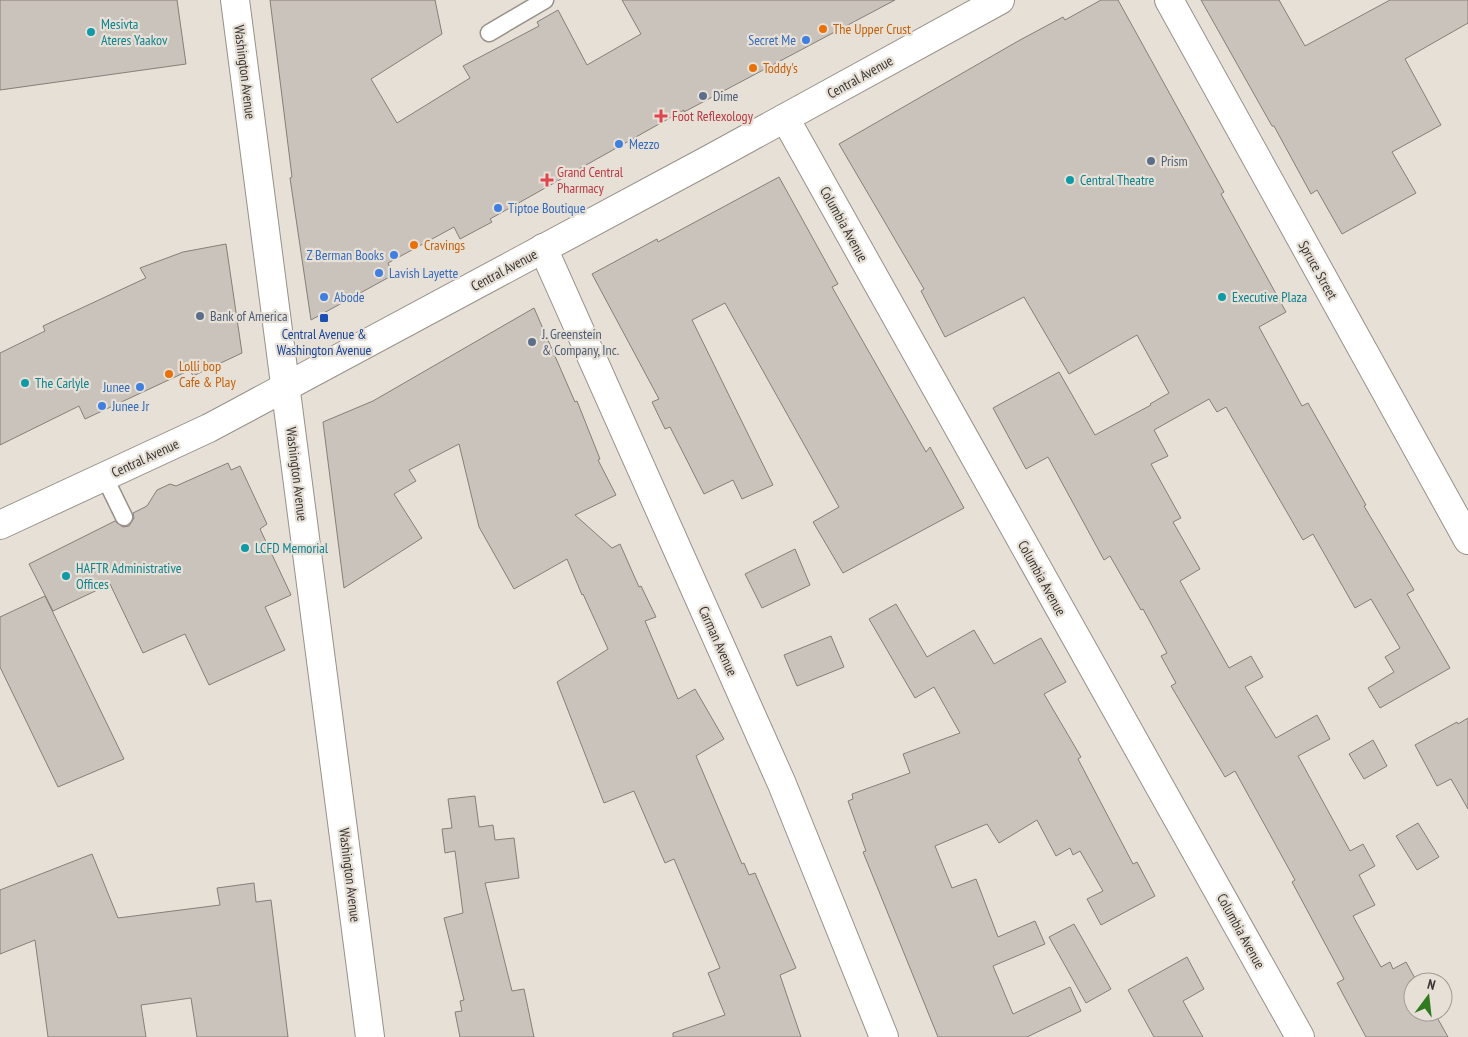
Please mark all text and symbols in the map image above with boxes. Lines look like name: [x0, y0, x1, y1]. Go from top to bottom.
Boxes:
place label: Mesivta Ateres Yaakov: [101, 15, 168, 49]
place label: The Upper Crust: [833, 20, 911, 38]
marker: The Upper Crust: [817, 23, 829, 35]
street label: Washington Avenue: [230, 24, 260, 120]
marker: Mesivta Ateres Yaakov: [85, 26, 97, 38]
place label: Secret Me: [748, 31, 796, 49]
marker: Secret Me: [800, 34, 812, 46]
street label: Central Avenue: [824, 51, 896, 102]
place label: Toddy's: [763, 59, 798, 77]
marker: Toddy's: [747, 62, 759, 74]
place label: Dime: [713, 87, 739, 105]
marker: Dime: [697, 90, 709, 102]
place label: Foot Reflexology: [672, 107, 754, 125]
marker: Foot Reflexology: [654, 109, 668, 123]
place label: Mezzo: [629, 135, 660, 153]
marker: Mezzo: [613, 138, 625, 150]
place label: Prism: [1161, 152, 1188, 170]
marker: Prism: [1145, 155, 1157, 167]
place label: Grand Central Pharmacy: [557, 163, 624, 197]
place label: Central Theatre: [1080, 171, 1155, 189]
marker: Grand Central Pharmacy: [541, 174, 553, 186]
marker: Central Theatre: [1064, 174, 1076, 186]
street label: Columbia Avenue: [816, 183, 872, 265]
place label: Tiptoe Boutique: [508, 199, 586, 217]
marker: Tiptoe Boutique: [492, 202, 504, 214]
place label: Cravings: [424, 236, 465, 254]
street label: Spruce Street: [1294, 237, 1342, 303]
marker: Cravings: [408, 239, 420, 251]
street label: Central Avenue: [468, 245, 540, 295]
place label: Z Berman Books: [306, 246, 384, 264]
marker: Z Berman Books: [388, 249, 400, 261]
place label: Lavish Layette: [389, 264, 458, 282]
marker: Lavish Layette: [373, 267, 385, 279]
place label: Abode: [334, 288, 365, 306]
place label: Executive Plaza: [1232, 288, 1307, 306]
marker: Abode: [318, 291, 330, 303]
marker: Executive Plaza: [1216, 291, 1228, 303]
place label: Bank of America: [210, 307, 287, 325]
marker: Bank of America: [194, 310, 206, 322]
marker: Central Avenue & Washington Avenue: [318, 312, 330, 324]
place label: Central Avenue & Washington Avenue: [277, 325, 372, 359]
place label: J. Greenstein & Company, Inc.: [541, 325, 619, 359]
marker: J. Greenstein & Company, Inc.: [526, 336, 538, 348]
place label: Lolli bop Cafe & Play: [179, 357, 236, 391]
marker: Lolli bop Cafe & Play: [163, 368, 175, 380]
place label: The Carlyle: [35, 374, 90, 392]
marker: The Carlyle: [19, 377, 31, 389]
place label: Junee: [102, 378, 130, 396]
marker: Junee: [134, 381, 146, 393]
place label: Junee Jr: [111, 397, 149, 415]
marker: Junee Jr: [96, 400, 108, 412]
street label: Washington Avenue: [282, 426, 312, 522]
street label: Central Avenue: [108, 434, 182, 481]
street label: Columbia Avenue: [1014, 537, 1070, 619]
place label: LCFD Memorial: [255, 539, 329, 557]
marker: LCFD Memorial: [239, 542, 251, 554]
place label: HAFTR Administrative Offices: [76, 559, 182, 593]
marker: HAFTR Administrative Offices: [60, 570, 72, 582]
street label: Carman Avenue: [695, 603, 741, 679]
street label: Washington Avenue: [335, 827, 365, 923]
street label: Columbia Avenue: [1213, 890, 1269, 972]
north arrow: [1403, 972, 1453, 1022]
text: N: [1425, 975, 1437, 994]

